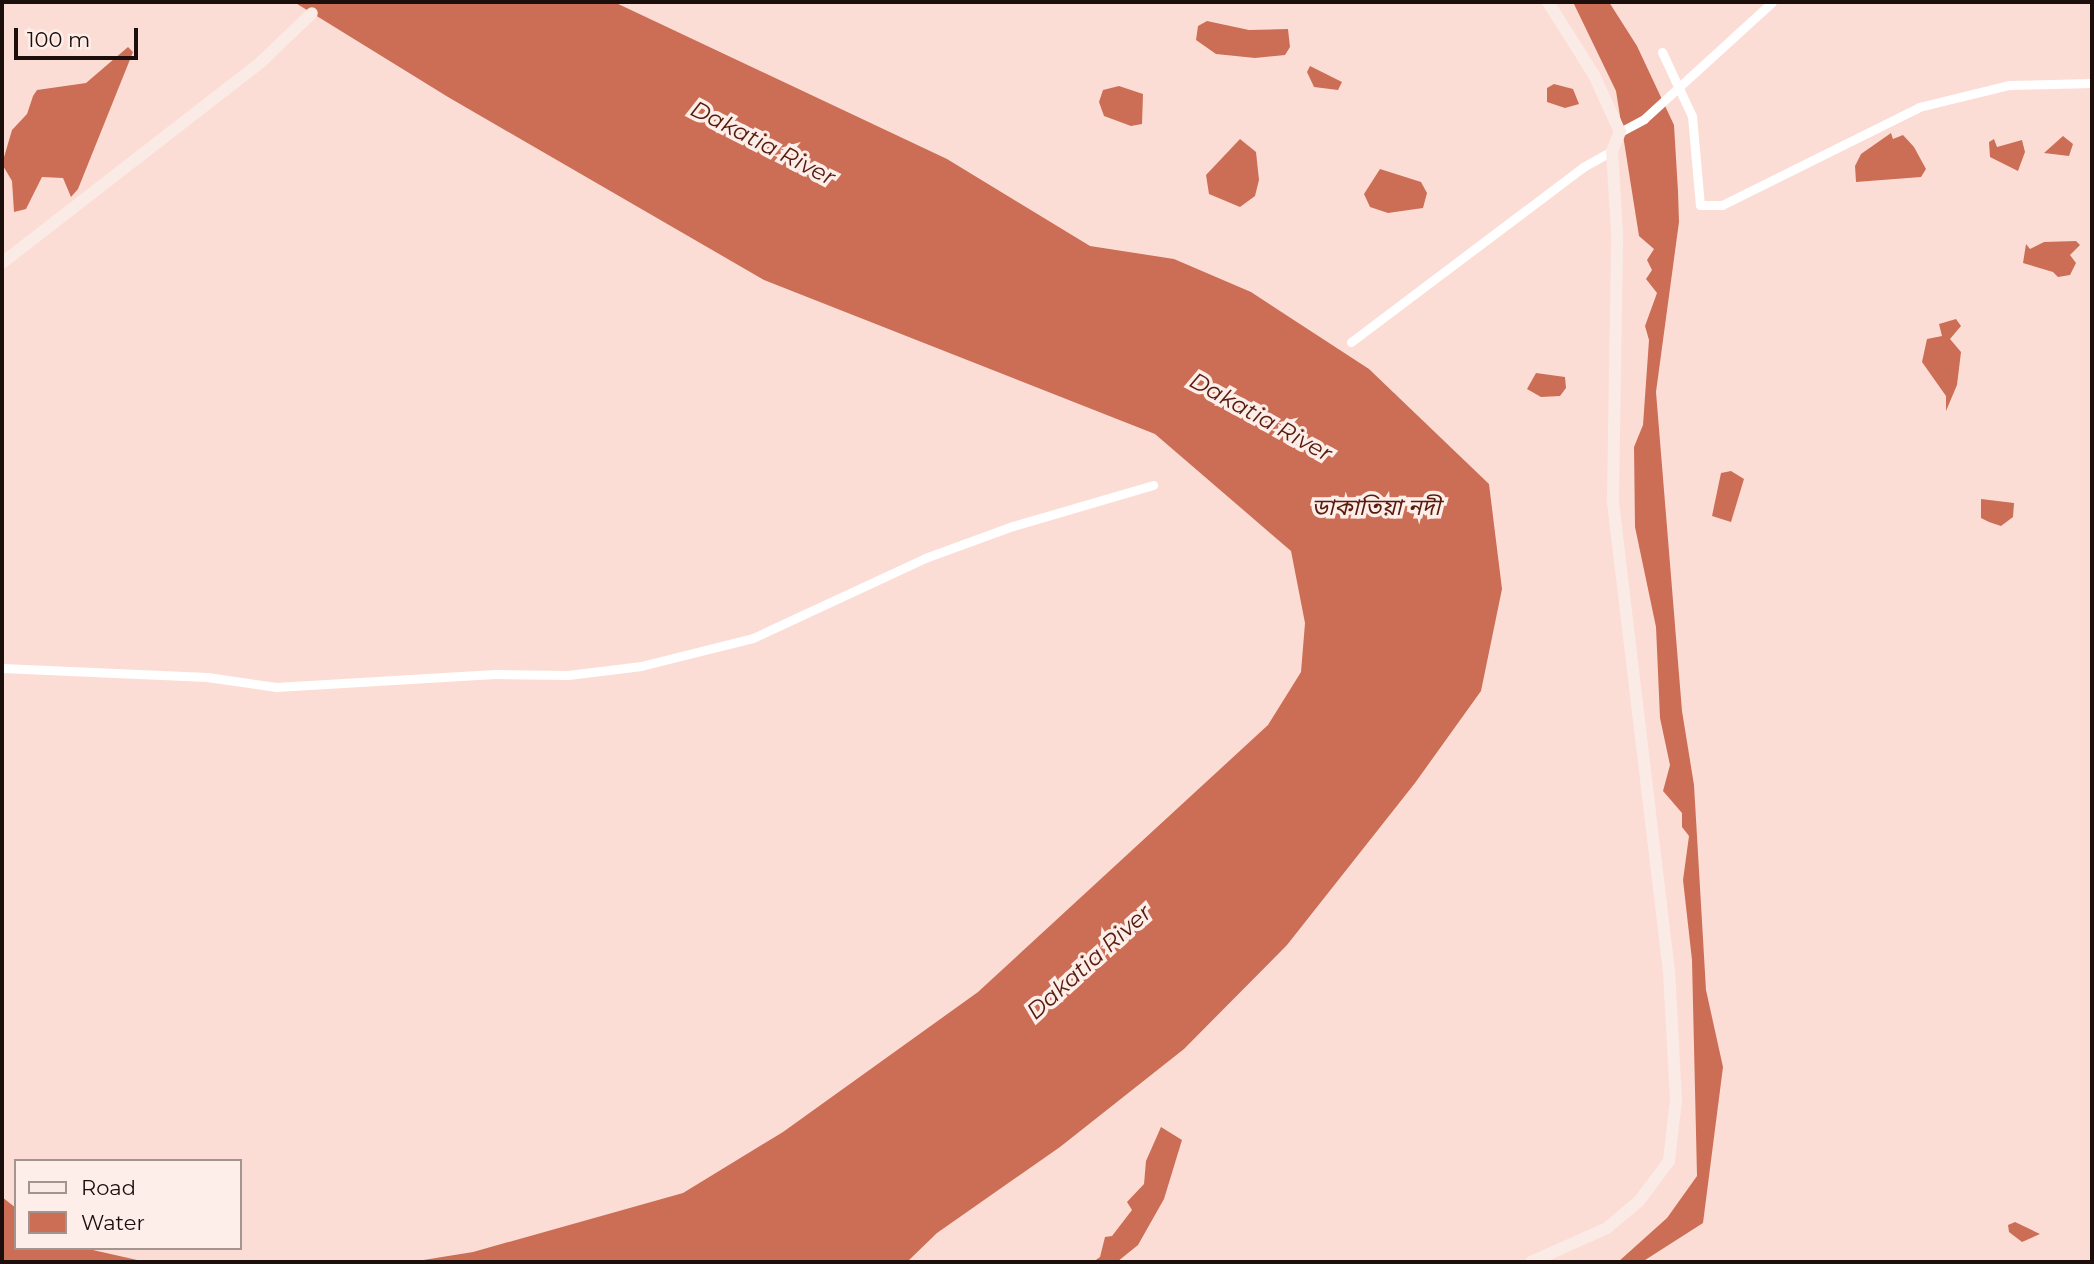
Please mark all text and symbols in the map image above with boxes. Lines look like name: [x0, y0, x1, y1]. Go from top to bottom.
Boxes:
scale bar: [18, 14, 142, 58]
text: 100 m: [27, 27, 90, 52]
water label: Dakatia River: [686, 95, 840, 191]
water label: Dakatia River: [1185, 366, 1337, 468]
water label: ডাকাতিয়া নদী: [1312, 493, 1440, 521]
water label: Dakatia River: [1021, 899, 1157, 1025]
legend: [14, 1159, 242, 1250]
text: Road: [81, 1175, 136, 1200]
text: Water: [81, 1210, 145, 1235]

